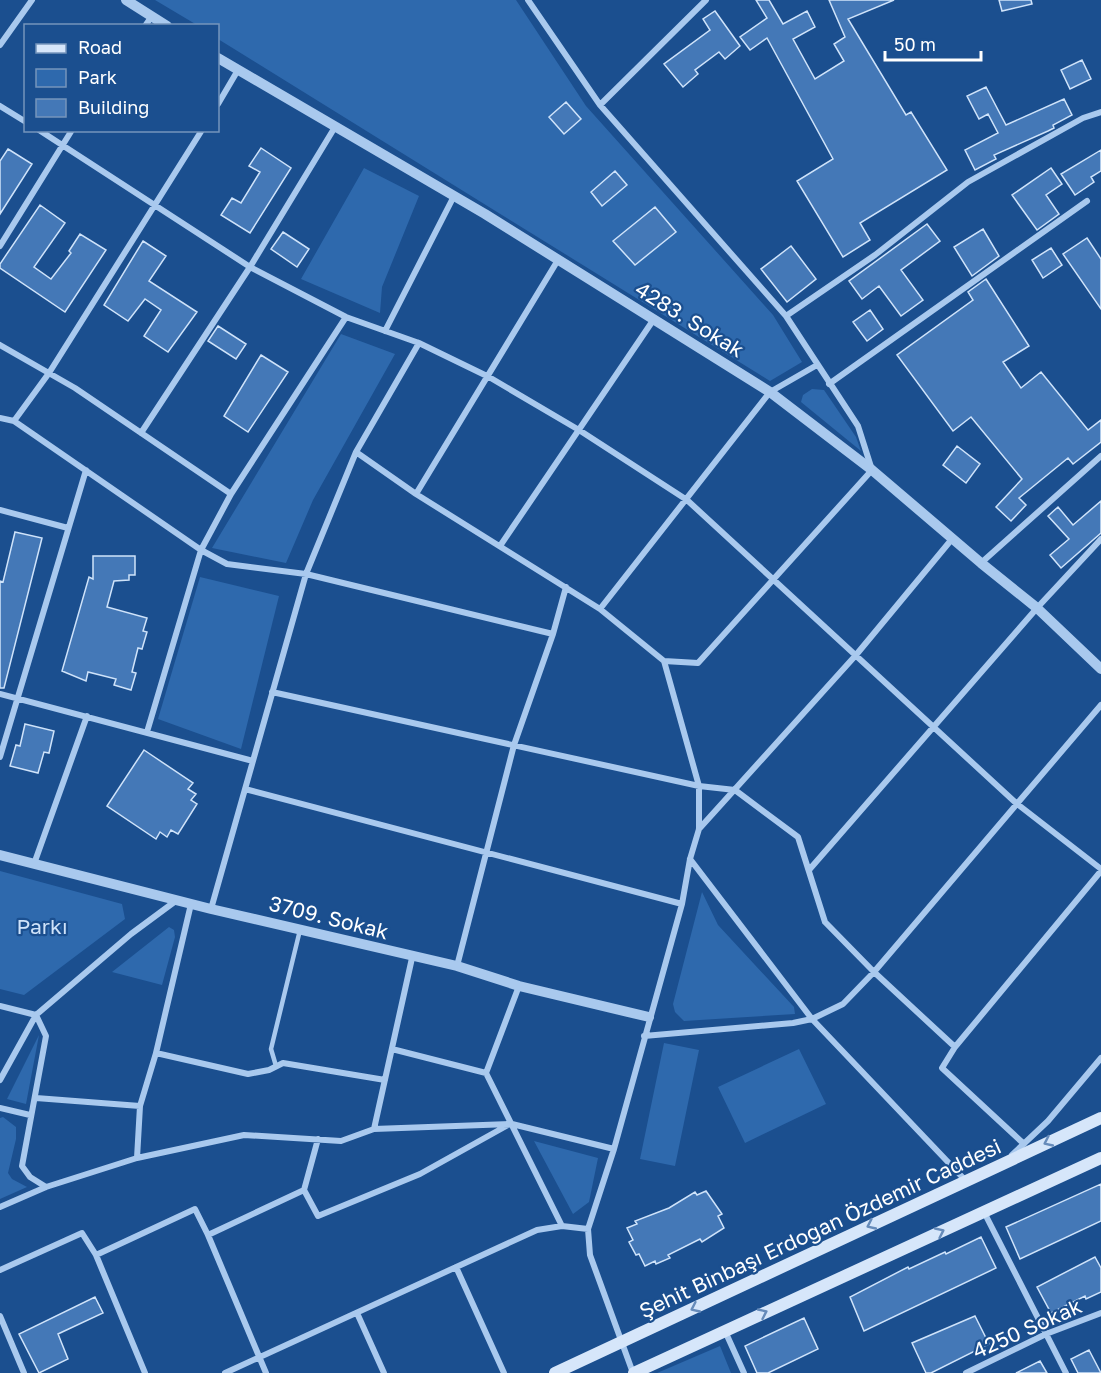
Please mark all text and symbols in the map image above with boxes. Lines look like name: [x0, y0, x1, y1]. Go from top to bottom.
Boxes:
legend: [24, 24, 219, 132]
scale bar: [885, 24, 981, 62]
text: 50 m: [894, 33, 936, 55]
text: Road: [78, 36, 122, 58]
text: Park: [78, 66, 117, 88]
text: Building: [78, 96, 149, 118]
street label: 4283. Sokak: [631, 275, 749, 363]
street label: 3709. Sokak: [267, 890, 392, 944]
park label: Parkı: [16, 913, 68, 939]
street label: Şehit Binbaşı Erdoğan Özdemir Caddesi: [635, 1133, 1005, 1323]
one-way arrow: [1043, 1135, 1054, 1147]
one-way arrow: [867, 1218, 878, 1230]
one-way arrow: [934, 1227, 945, 1239]
street label: 4250 Sokak: [968, 1292, 1086, 1364]
one-way arrow: [690, 1300, 701, 1312]
one-way arrow: [757, 1309, 768, 1321]

